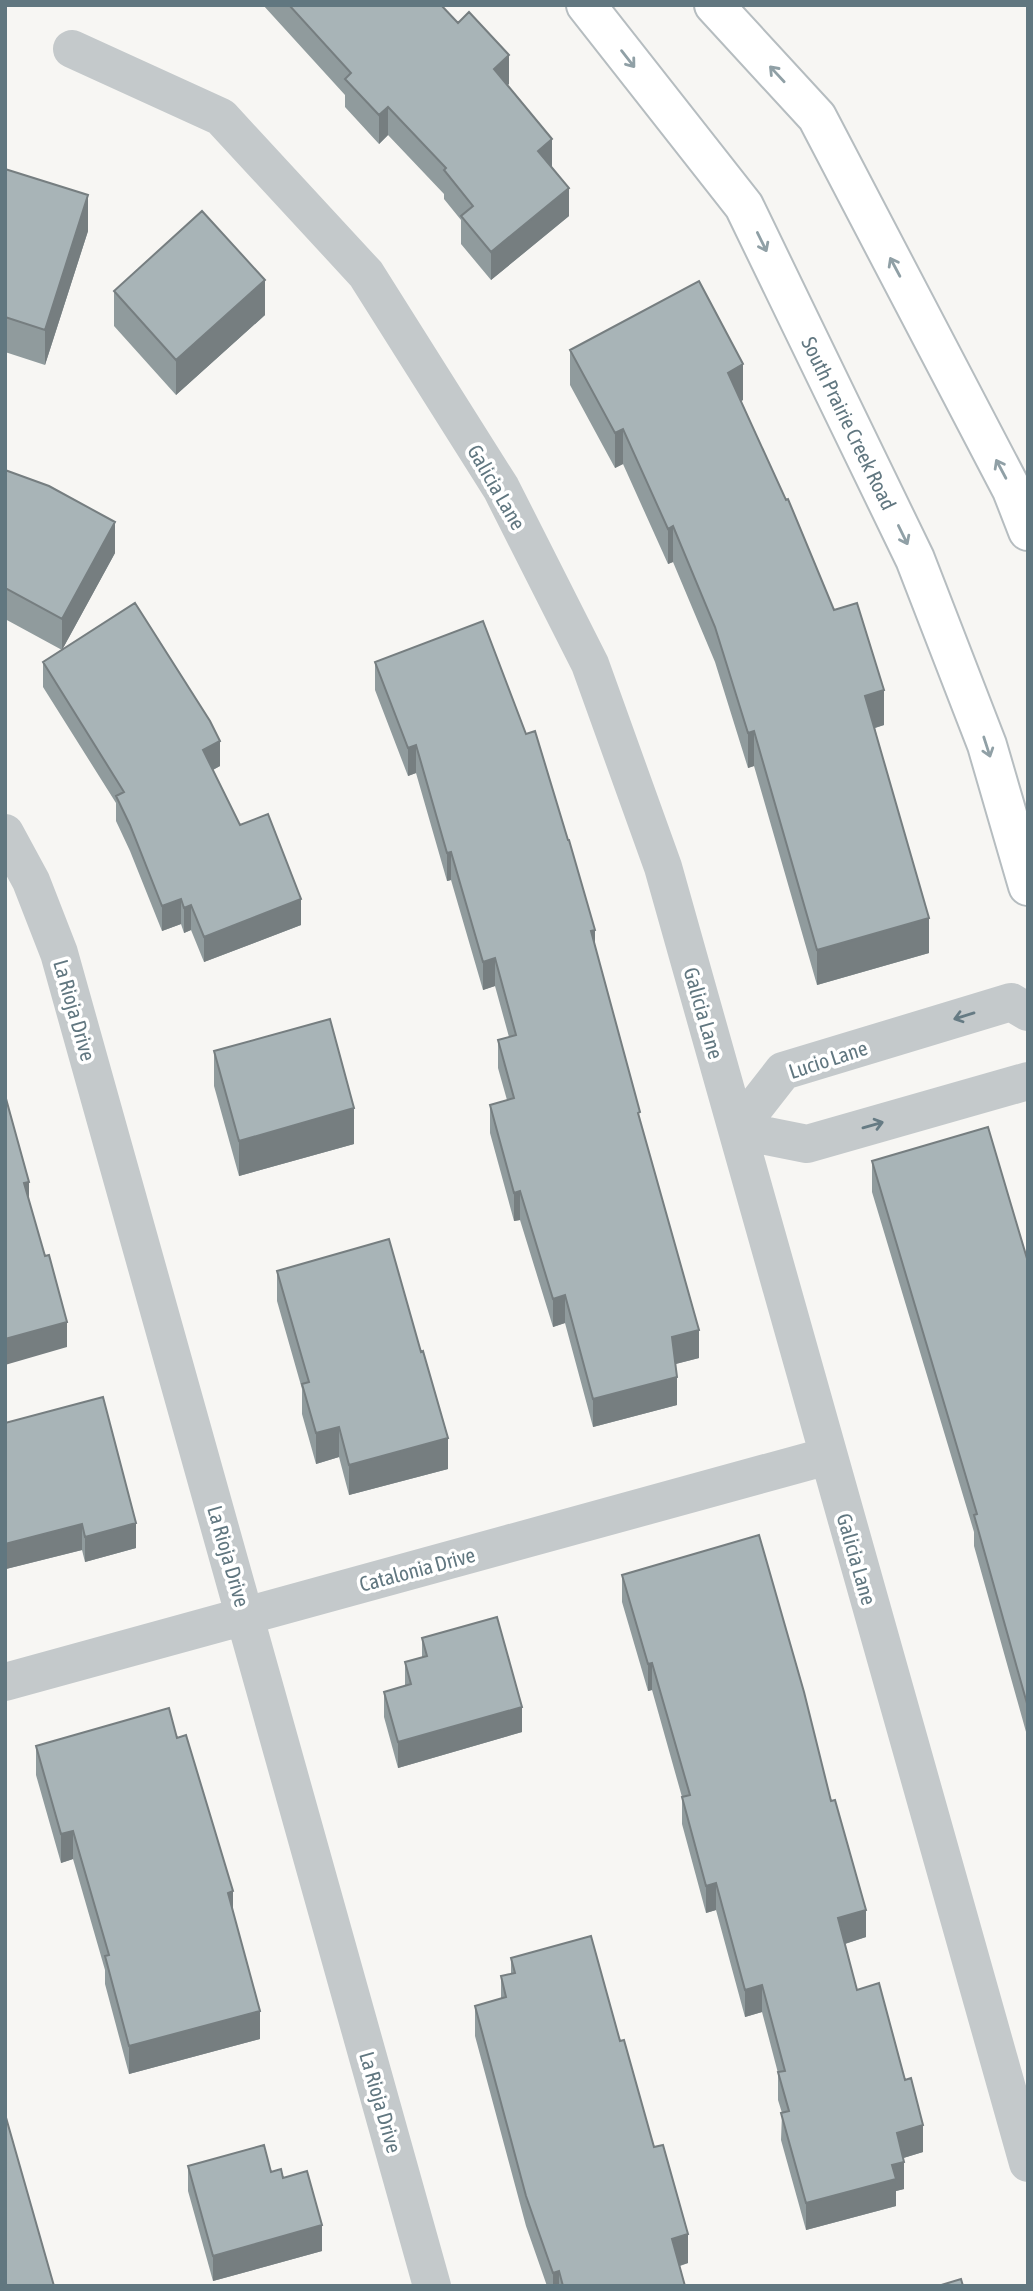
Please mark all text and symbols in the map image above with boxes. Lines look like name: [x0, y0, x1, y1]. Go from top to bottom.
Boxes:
one-way arrow: [621, 49, 636, 68]
one-way arrow: [769, 65, 785, 83]
one-way arrow: [755, 231, 769, 252]
one-way arrow: [888, 257, 902, 278]
street label: South Prairie Creek Road: [797, 333, 901, 513]
street label: Galicia Lane: [463, 440, 531, 534]
one-way arrow: [994, 459, 1007, 480]
one-way arrow: [897, 524, 911, 545]
one-way arrow: [982, 735, 994, 757]
street label: La Rioja Drive: [49, 957, 101, 1063]
street label: Galicia Lane: [679, 964, 729, 1062]
one-way arrow: [953, 1011, 975, 1024]
street label: Lucio Lane: [786, 1035, 870, 1083]
one-way arrow: [861, 1118, 883, 1131]
street label: La Rioja Drive: [203, 1503, 255, 1609]
street label: Galicia Lane: [832, 1510, 882, 1608]
street label: Catalonia Drive: [357, 1542, 477, 1596]
street label: La Rioja Drive: [355, 2049, 407, 2155]

